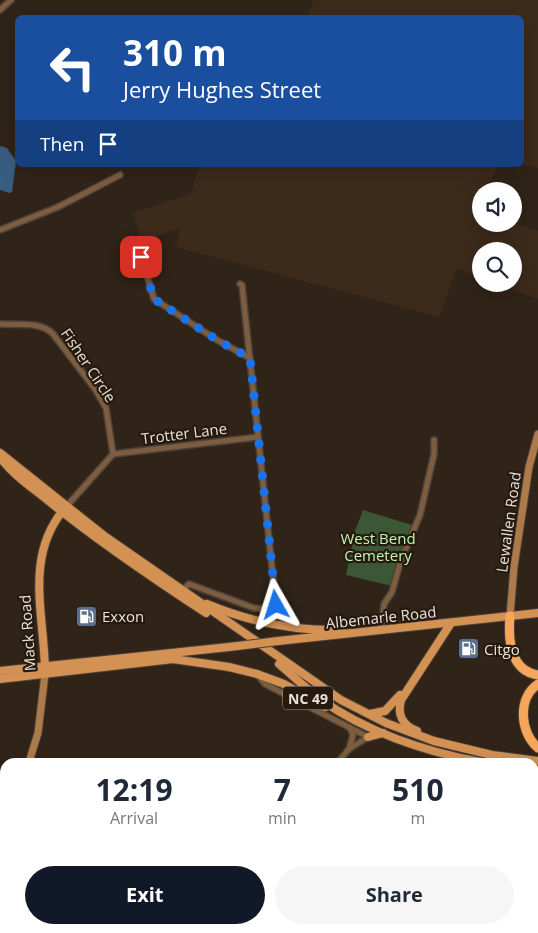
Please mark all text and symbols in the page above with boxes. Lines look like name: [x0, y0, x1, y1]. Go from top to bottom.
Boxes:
text: 310 m: [123, 29, 227, 76]
icon: left: [40, 35, 105, 100]
text: Jerry Hughes Street: [123, 74, 321, 104]
icon: arrive: [94, 130, 122, 158]
text: Then: [40, 131, 84, 157]
map controls: [472, 182, 522, 292]
button: sound: [472, 182, 522, 232]
pin: [120, 236, 162, 278]
button: search: [472, 242, 522, 292]
icon: arrive: [127, 243, 155, 271]
street label: Fisher Circle: [57, 324, 121, 406]
street label: Trotter Lane: [140, 418, 228, 448]
street label: Lewallen Road: [491, 471, 525, 573]
park label: West Bend Cemetery: [340, 528, 416, 565]
position arrow: [249, 578, 301, 630]
street label: Mack Road: [14, 594, 40, 672]
street label: Albemarle Road: [325, 601, 437, 633]
fuel station icon: Exxon: [74, 604, 98, 628]
place label: Exxon: [102, 606, 144, 626]
fuel station icon: Citgo: [456, 637, 480, 661]
place label: Citgo: [484, 639, 520, 659]
road number: NC 49: [283, 686, 333, 710]
text: 12:19: [95, 769, 173, 810]
text: 7: [274, 769, 291, 810]
text: 510: [392, 769, 444, 810]
text: Arrival: [110, 807, 158, 829]
text: min: [268, 807, 297, 829]
text: m: [410, 807, 425, 829]
button: Exit: [25, 866, 265, 924]
button: Share: [275, 866, 514, 924]

